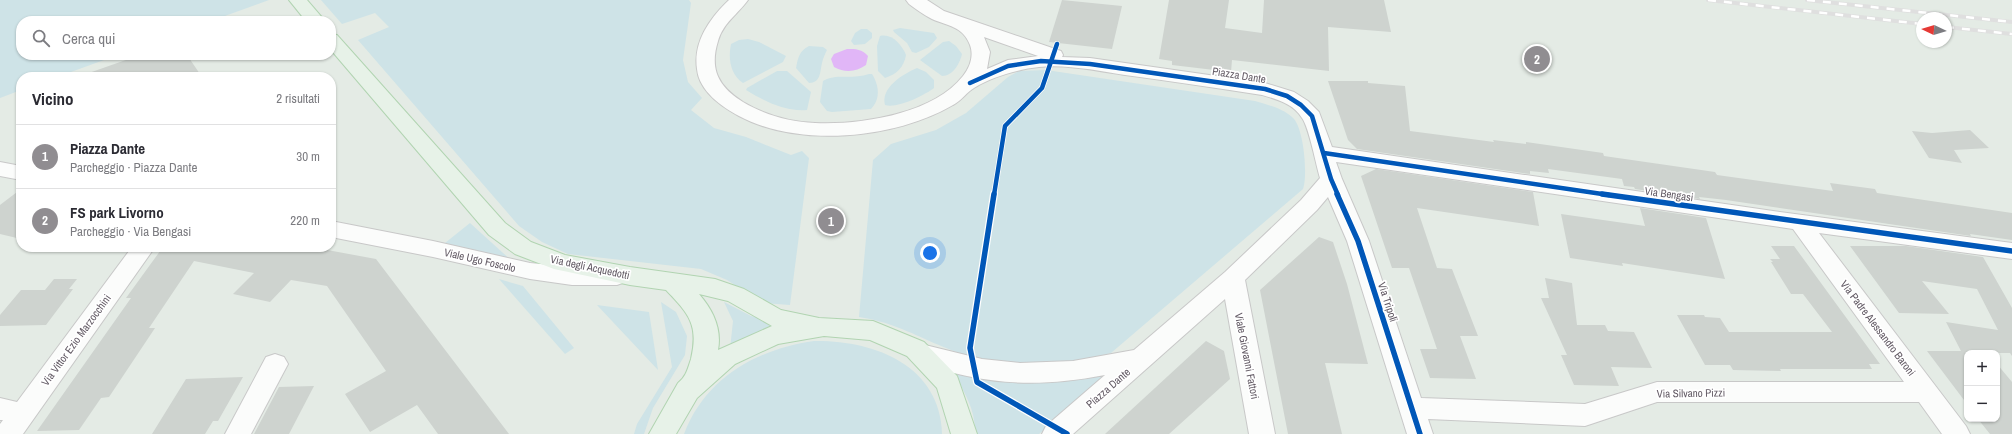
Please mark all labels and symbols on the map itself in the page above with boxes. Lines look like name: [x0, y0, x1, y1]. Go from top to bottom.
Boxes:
north arrow: [1916, 12, 1952, 48]
pin: 2: [1524, 44, 1550, 74]
street label: Piazza Dante: [1211, 64, 1267, 86]
street label: Via Bengasi: [1644, 184, 1694, 204]
pin: 1: [818, 206, 844, 236]
your location: [920, 243, 940, 263]
street label: Viale Ugo Foscolo: [443, 245, 517, 275]
street label: Via degli Acquedotti: [549, 252, 631, 282]
street label: Via Padre Alessandro Baroni: [1837, 277, 1919, 379]
street label: Via Tripoli: [1375, 280, 1401, 324]
street label: Via Vittor Ezio Marzocchini: [38, 292, 114, 388]
street label: Viale Giovanni Fattori: [1232, 312, 1262, 400]
street label: Piazza Dante: [1083, 365, 1133, 411]
street label: Via Silvano Pizzi: [1657, 385, 1725, 401]

